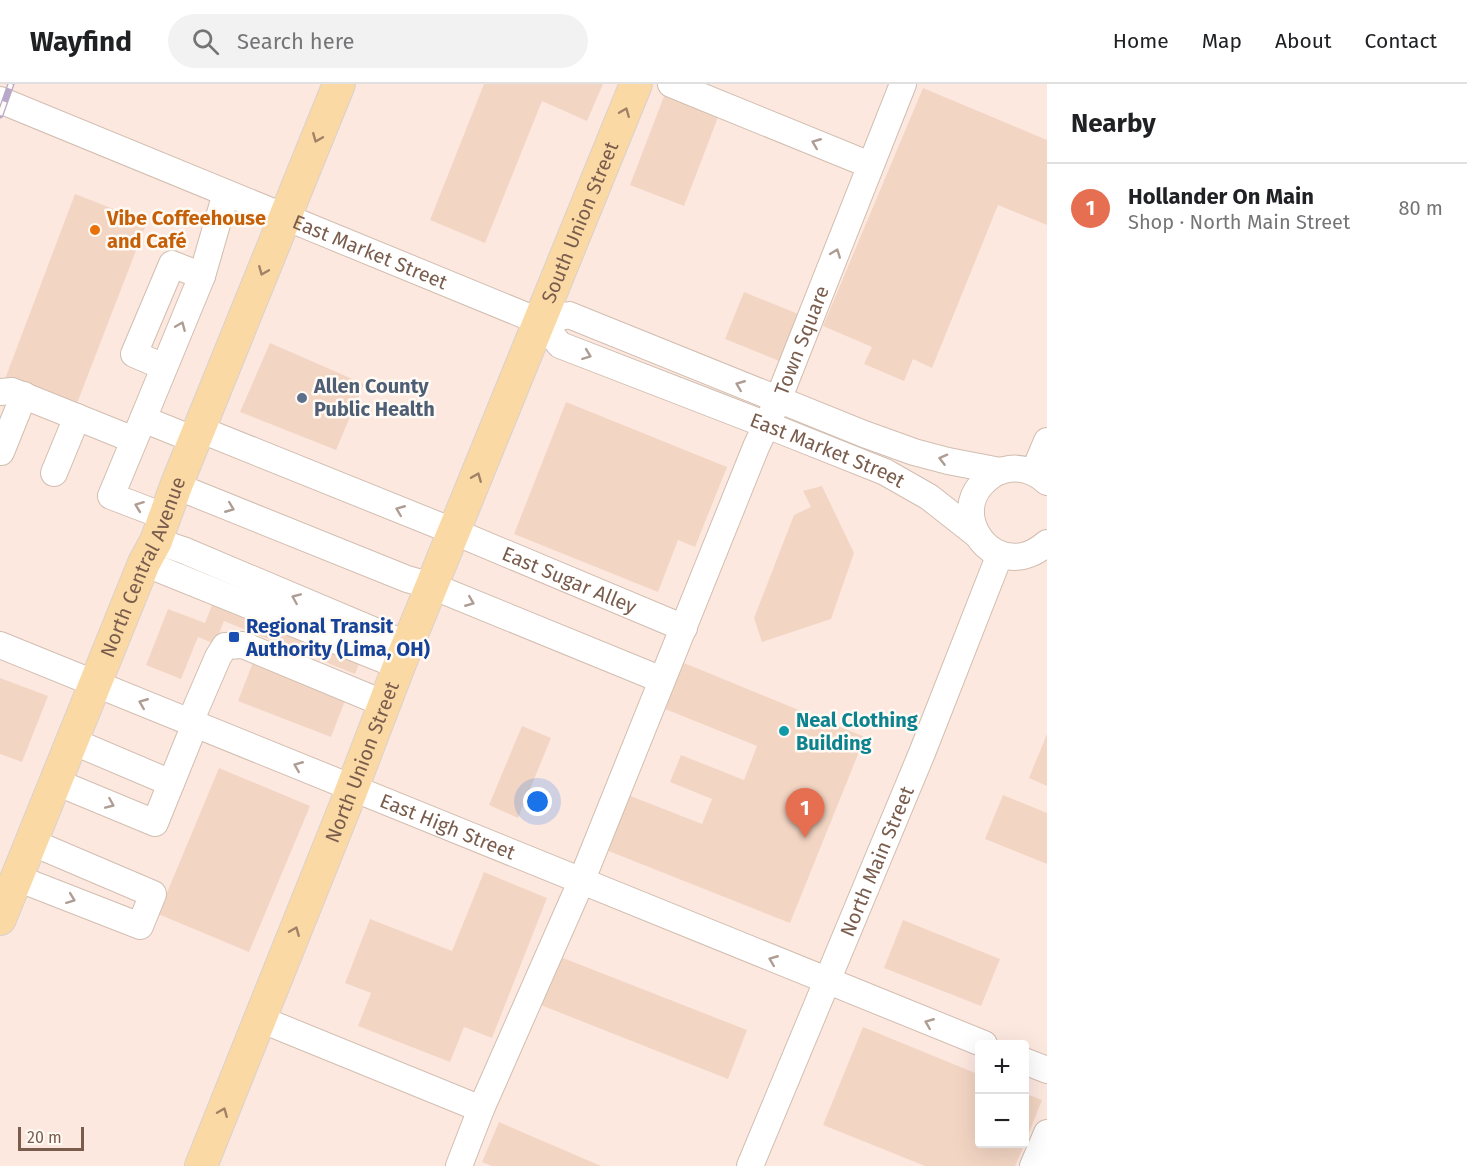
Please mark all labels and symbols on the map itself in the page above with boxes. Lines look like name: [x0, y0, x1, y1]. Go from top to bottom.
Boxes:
one-way arrow: [618, 107, 630, 118]
one-way arrow: [312, 132, 324, 143]
street label: South Union Street: [536, 137, 624, 306]
one-way arrow: [811, 138, 822, 150]
place label: Vibe Coffeehouse and Café: [106, 206, 266, 253]
street label: East Market Street: [289, 209, 452, 295]
marker: Vibe Coffeehouse and Café: [88, 223, 102, 237]
one-way arrow: [828, 249, 841, 259]
one-way arrow: [258, 264, 270, 275]
street label: Town Square: [769, 282, 834, 399]
one-way arrow: [174, 321, 186, 332]
one-way arrow: [580, 348, 591, 360]
place label: Allen County Public Health: [313, 374, 435, 421]
one-way arrow: [736, 380, 747, 392]
marker: Allen County Public Health: [295, 391, 309, 405]
street label: East Market Street: [747, 408, 910, 493]
one-way arrow: [938, 454, 948, 467]
street label: North Central Avenue: [95, 473, 191, 661]
one-way arrow: [470, 473, 482, 484]
one-way arrow: [134, 501, 145, 513]
one-way arrow: [224, 501, 235, 513]
one-way arrow: [396, 505, 407, 517]
street label: East Sugar Alley: [499, 541, 640, 619]
one-way arrow: [291, 593, 302, 605]
one-way arrow: [464, 595, 475, 607]
place label: Regional Transit Authority (Lima, OH): [245, 614, 430, 661]
marker: Regional Transit Authority (Lima, OH): [227, 630, 241, 644]
street label: North Union Street: [320, 677, 404, 846]
one-way arrow: [138, 698, 149, 710]
place label: Neal Clothing Building: [796, 708, 919, 755]
marker: Neal Clothing Building: [777, 724, 791, 738]
one-way arrow: [293, 761, 304, 773]
street label: North Main Street: [835, 782, 919, 940]
your location: [523, 787, 552, 816]
street label: East High Street: [376, 788, 520, 865]
pin: 1: [786, 788, 824, 838]
one-way arrow: [104, 797, 115, 809]
one-way arrow: [65, 892, 76, 905]
one-way arrow: [288, 926, 301, 936]
one-way arrow: [768, 955, 779, 967]
one-way arrow: [925, 1018, 936, 1030]
one-way arrow: [216, 1107, 228, 1118]
scale bar: [18, 1124, 84, 1152]

